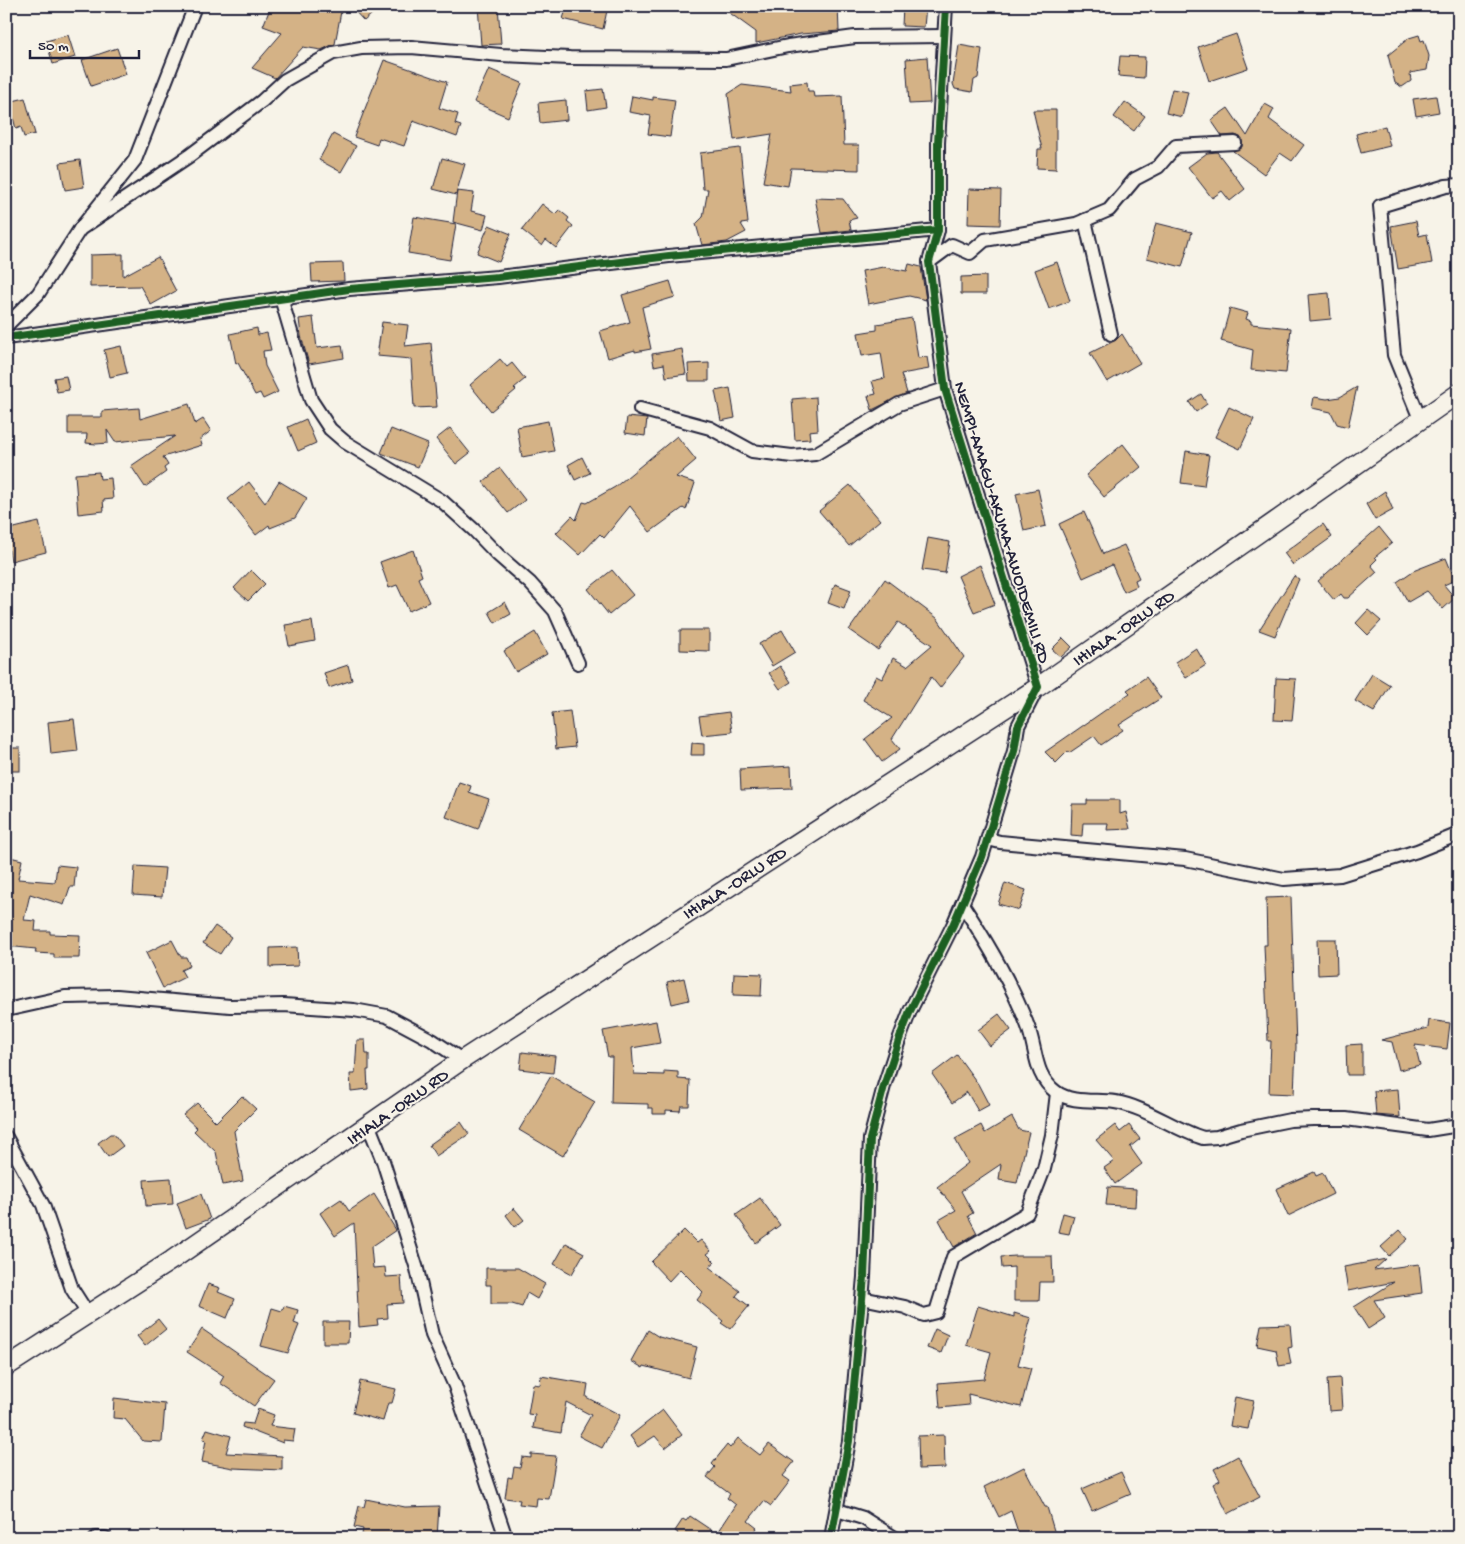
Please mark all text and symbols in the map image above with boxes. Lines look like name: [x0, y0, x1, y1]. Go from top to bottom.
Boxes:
scale bar: [30, 28, 139, 60]
text: 50 m: [38, 38, 69, 56]
street label: NEMPI-AMAGU-AKUMA-AWOIDEMILI RD: [948, 379, 1054, 666]
street label: IHIALA -ORLU RD: [1070, 586, 1180, 672]
street label: IHIALA -ORLU RD: [680, 843, 791, 925]
street label: IHIALA -ORLU RD: [344, 1065, 454, 1151]

